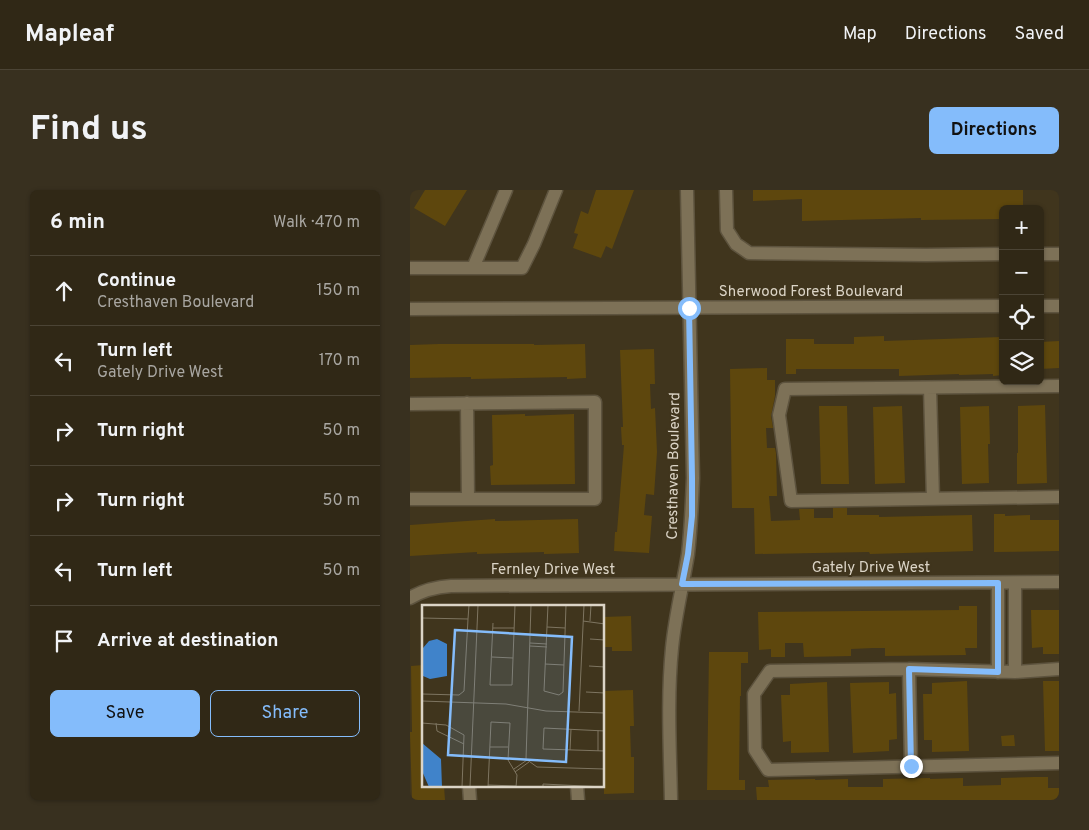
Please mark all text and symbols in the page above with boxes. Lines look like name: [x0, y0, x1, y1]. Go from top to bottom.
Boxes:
text: Mapleaf: [25, 20, 114, 50]
text: Map: [843, 23, 877, 46]
text: Directions: [905, 23, 987, 46]
text: Saved: [1015, 23, 1064, 46]
button: Directions: [929, 107, 1059, 154]
text: Find us: [30, 108, 148, 152]
map controls: [999, 205, 1044, 385]
button: +: [999, 205, 1044, 250]
text: 6 min: [50, 209, 105, 236]
text: Walk · 470 m: [273, 213, 360, 233]
button: −: [999, 250, 1044, 295]
text: Continue: [97, 269, 176, 293]
icon: ahead: [50, 277, 78, 305]
text: 150 m: [317, 281, 360, 301]
street label: Sherwood Forest Boulevard: [719, 283, 903, 302]
text: Cresthaven Boulevard: [97, 293, 254, 313]
button: locate: [999, 295, 1044, 340]
route start: [678, 297, 701, 320]
text: Turn left: [97, 339, 173, 363]
button: layers: [999, 340, 1044, 385]
icon: left: [50, 347, 78, 375]
text: 170 m: [319, 351, 360, 371]
text: Gately Drive West: [97, 363, 223, 383]
street label: Cresthaven Boulevard: [664, 392, 685, 540]
icon: right: [50, 417, 78, 445]
text: Turn right: [97, 419, 185, 443]
text: 50 m: [323, 421, 360, 441]
icon: right: [50, 487, 78, 515]
text: Turn right: [97, 489, 185, 513]
text: 50 m: [323, 491, 360, 511]
icon: left: [50, 557, 78, 585]
text: Turn left: [97, 559, 173, 583]
street label: Gately Drive West: [812, 559, 930, 578]
text: 50 m: [323, 561, 360, 581]
street label: Fernley Drive West: [491, 561, 615, 580]
inset map: [422, 605, 605, 788]
icon: arrive: [50, 627, 78, 655]
text: Arrive at destination: [97, 629, 278, 653]
button: Save: [50, 690, 200, 737]
button: Share: [210, 690, 360, 737]
route end: [900, 755, 923, 778]

